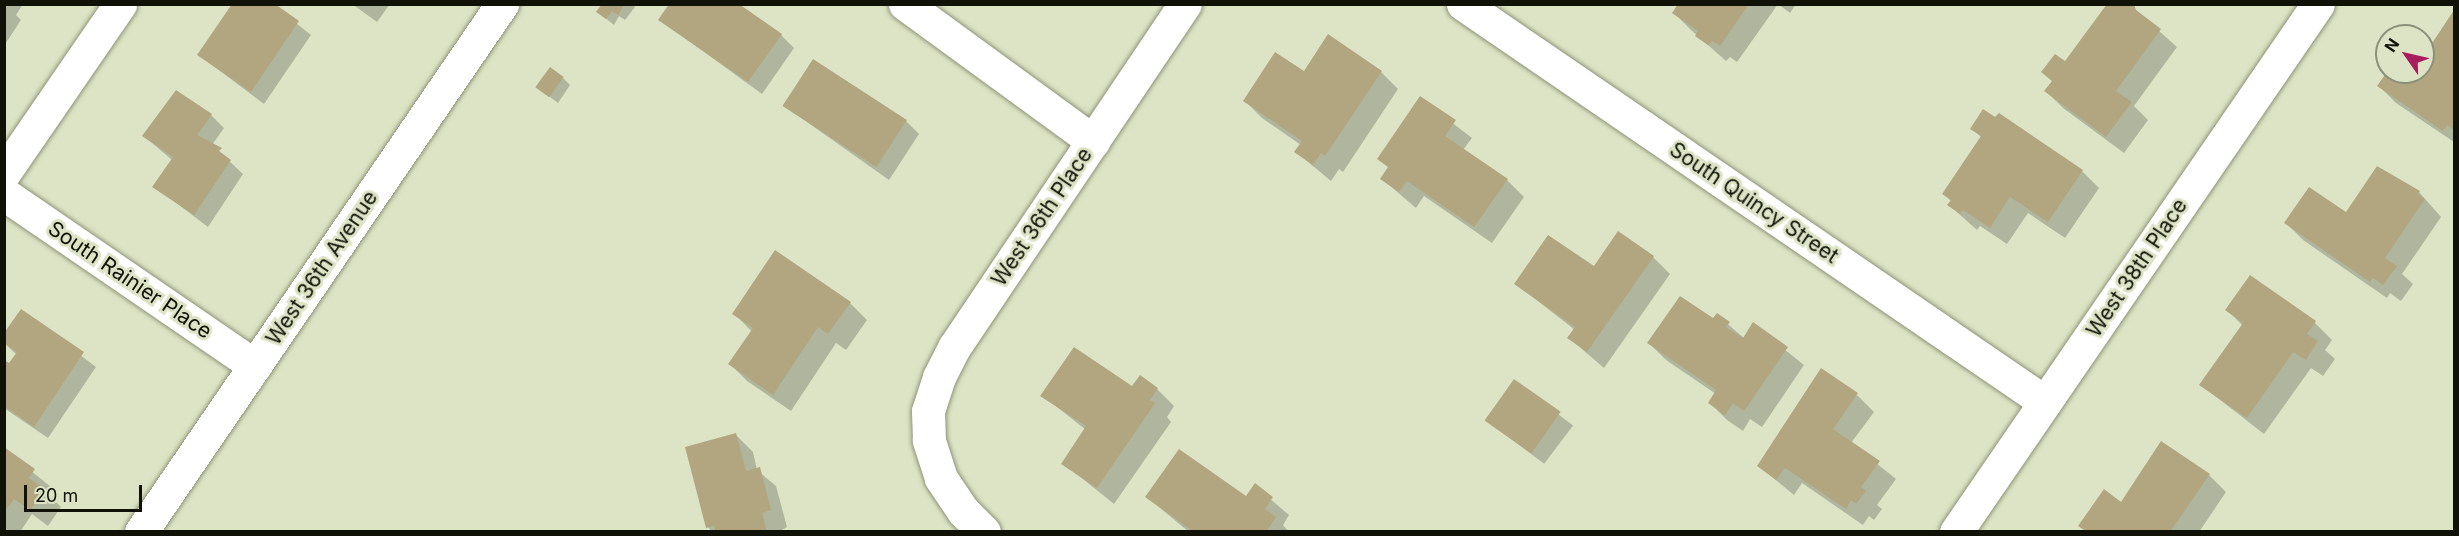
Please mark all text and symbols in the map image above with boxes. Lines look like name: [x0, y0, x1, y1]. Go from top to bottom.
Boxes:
north arrow: [2375, 24, 2435, 84]
text: N: [2380, 34, 2403, 56]
street label: South Quincy Street: [1665, 137, 1843, 269]
street label: West 36th Place: [986, 143, 1098, 291]
street label: West 36th Avenue: [261, 186, 383, 350]
street label: West 38th Place: [2081, 194, 2193, 342]
street label: South Rainier Place: [43, 216, 217, 344]
scale bar: [27, 473, 146, 511]
text: 20 m: [35, 485, 78, 506]

